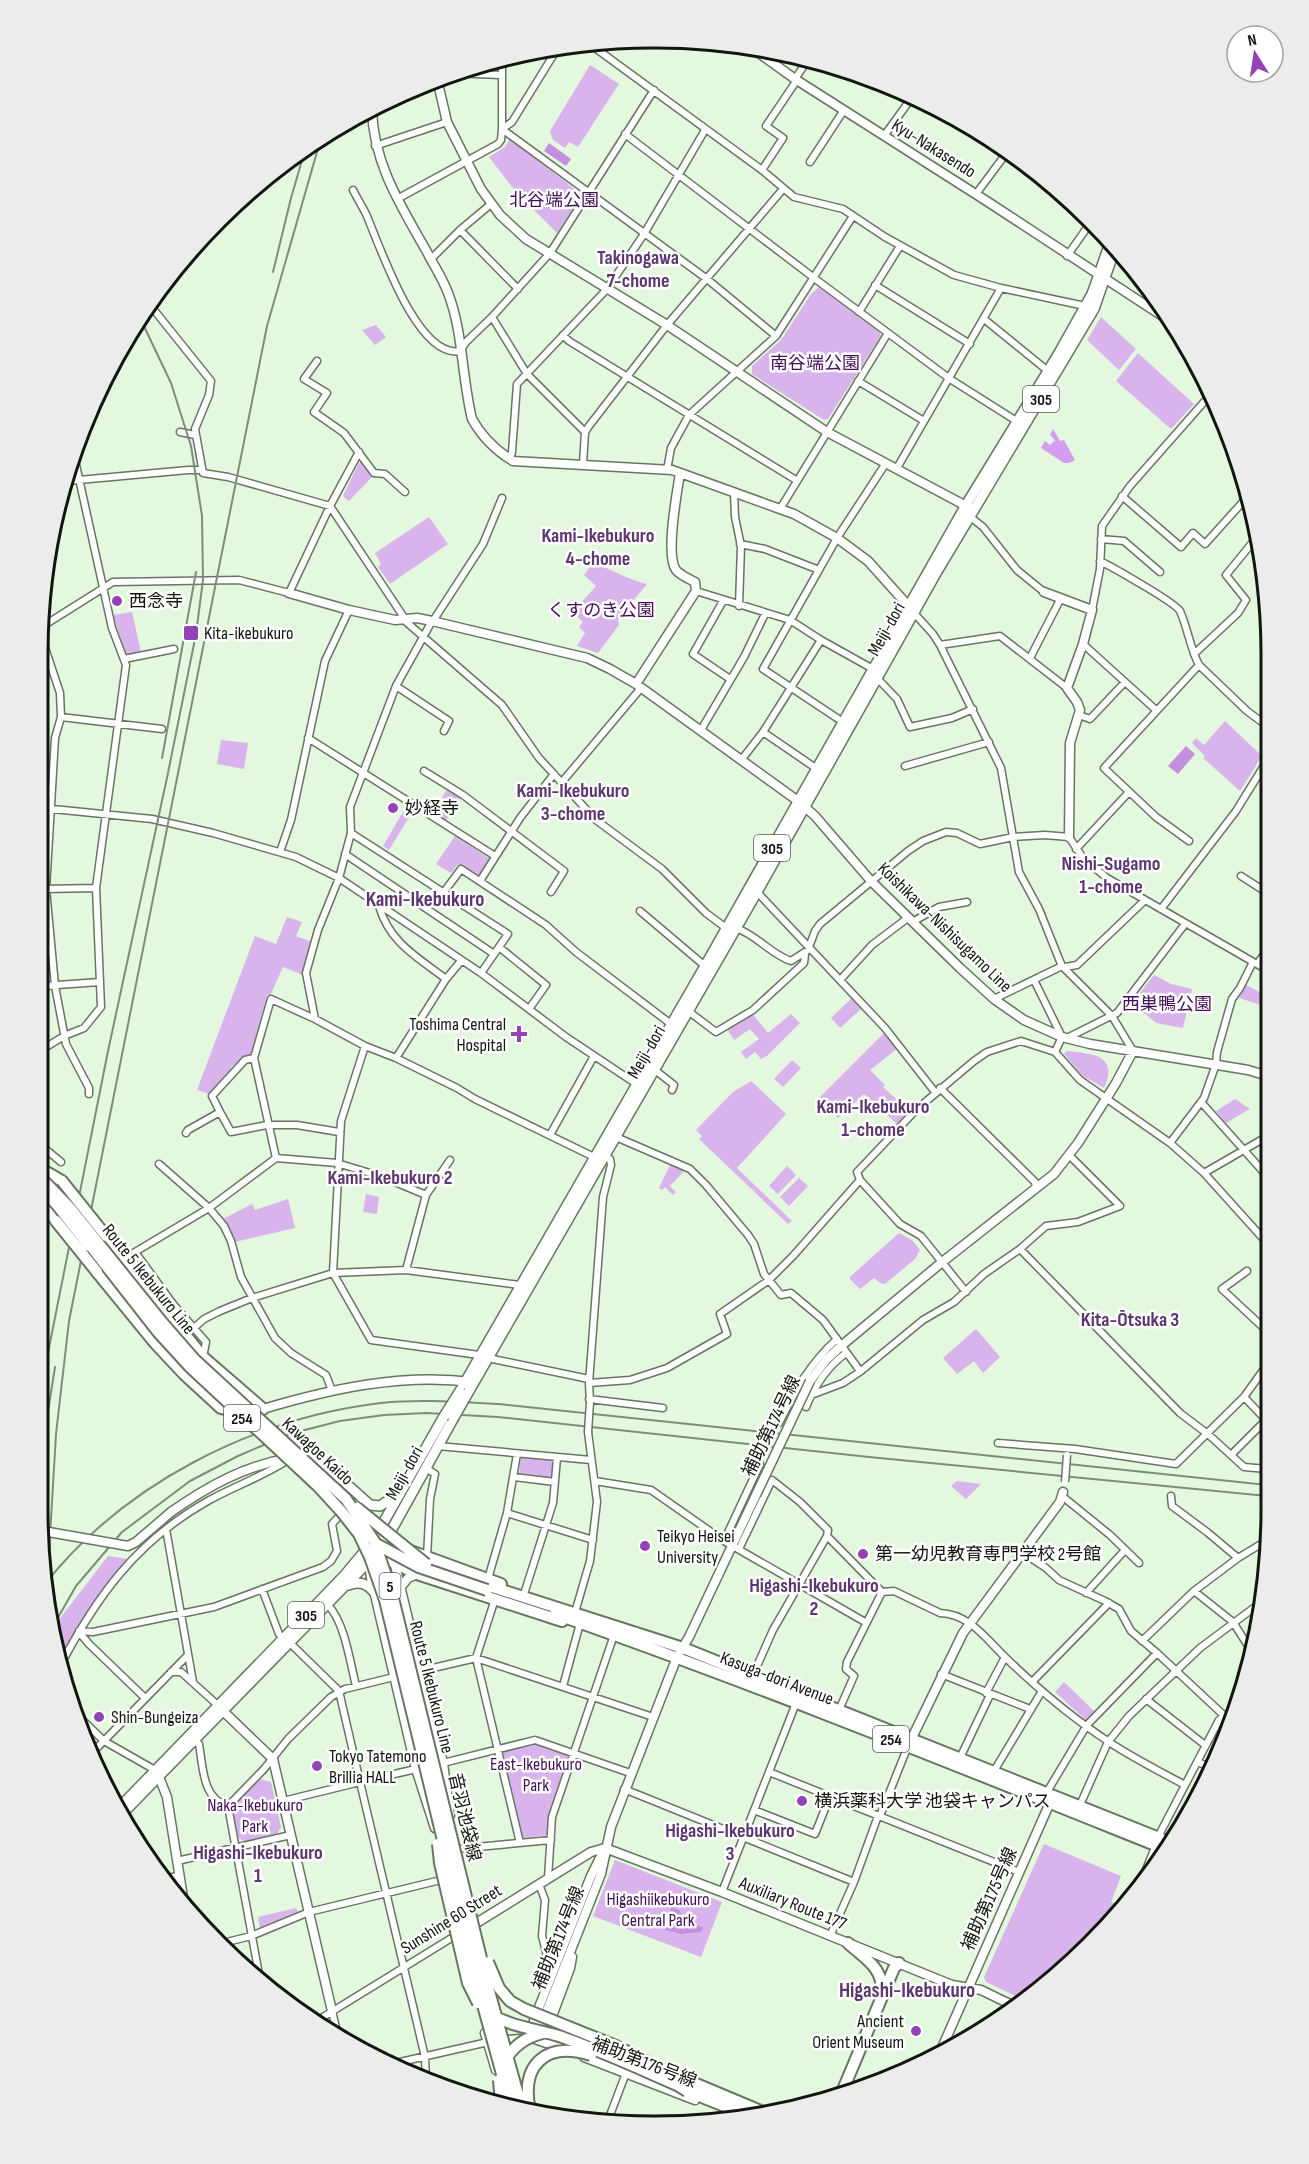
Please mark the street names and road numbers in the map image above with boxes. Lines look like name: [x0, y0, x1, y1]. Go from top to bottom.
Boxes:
street label: Kyu-Nakasendo: [888, 114, 980, 183]
road number: 305: [1023, 386, 1059, 412]
street label: Meiji-dori: [863, 599, 910, 660]
road number: 305: [754, 835, 790, 861]
street label: Koishikawa-Nishisugamo Line: [873, 858, 1016, 997]
street label: Meiji-dori: [623, 1022, 670, 1083]
street label: Route 5 Ikebukuro Line: [98, 1220, 199, 1339]
street label: 補助第174号線: [738, 1372, 805, 1480]
road number: 254: [224, 1405, 260, 1431]
street label: Kawagoe Kaido: [278, 1413, 358, 1490]
street label: Meiji-dori: [381, 1443, 428, 1504]
road number: 5: [380, 1573, 400, 1599]
road number: 305: [288, 1602, 324, 1628]
street label: Route 5 Ikebukuro Line: [405, 1619, 458, 1755]
street label: Kasuga-dori Avenue: [717, 1647, 837, 1710]
road number: 254: [873, 1726, 909, 1752]
street label: 音羽池袋線: [444, 1771, 485, 1863]
street label: 補助第175号線: [957, 1844, 1022, 1954]
street label: Auxiliary Route 177: [735, 1872, 850, 1935]
street label: Sunshine 60 Street: [397, 1880, 506, 1959]
street label: 補助第174号線: [528, 1883, 589, 1993]
street label: 補助第176号線: [588, 2033, 700, 2092]

